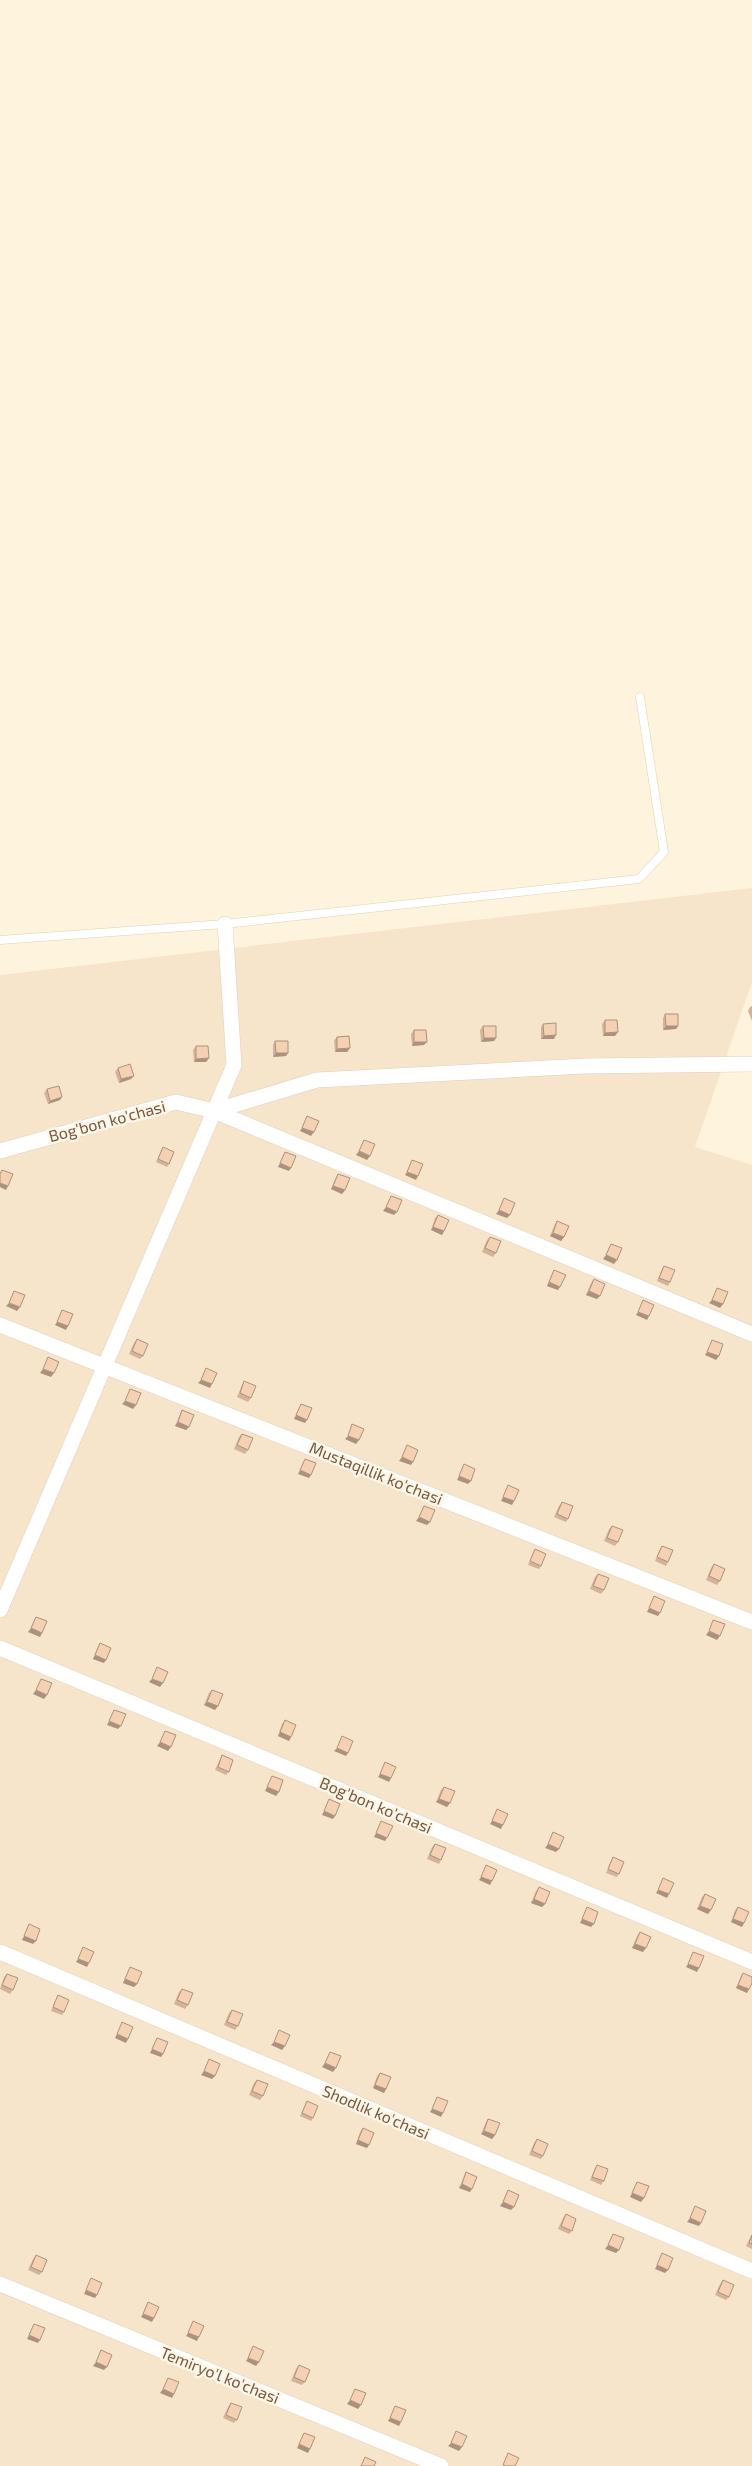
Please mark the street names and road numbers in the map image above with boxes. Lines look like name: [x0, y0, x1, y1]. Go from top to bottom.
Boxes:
street label: Bog'bon ko'chasi: [46, 1096, 167, 1145]
street label: Mustaqillik ko'chasi: [307, 1437, 446, 1508]
street label: Bog'bon ko'chasi: [317, 1772, 435, 1837]
street label: Shodlik ko'chasi: [320, 2080, 433, 2143]
street label: Temiryo'l ko'chasi: [158, 2342, 282, 2407]

